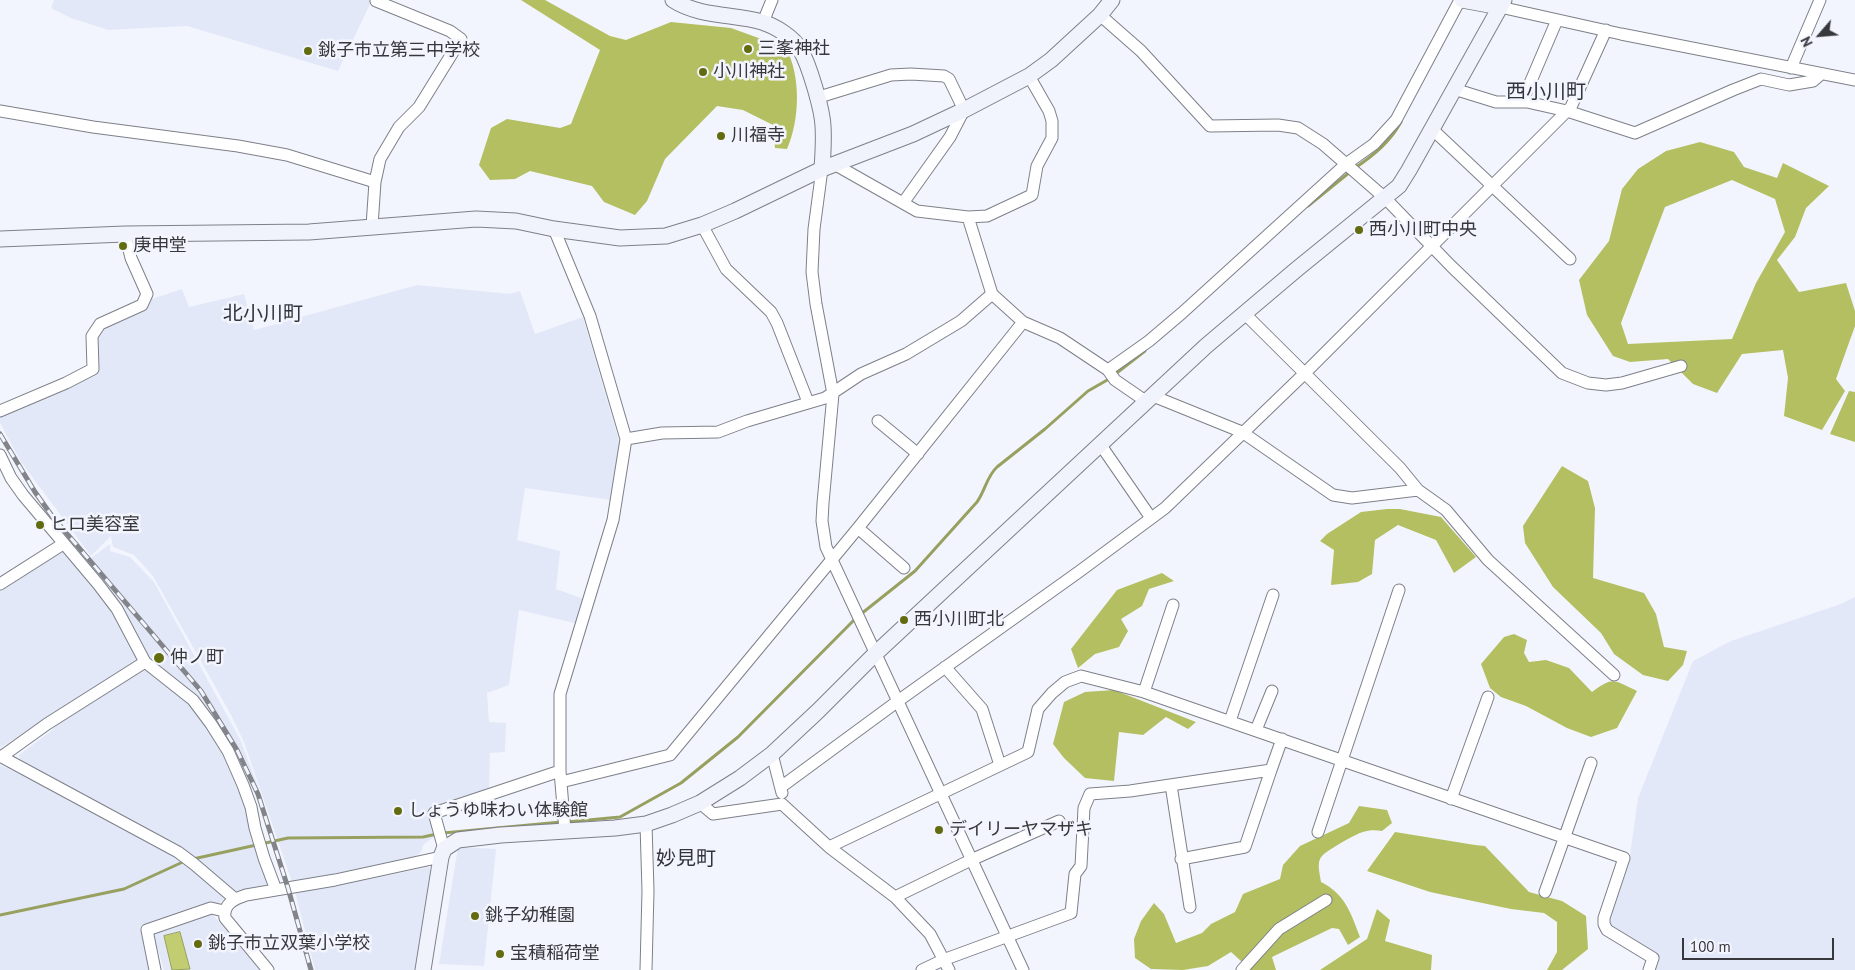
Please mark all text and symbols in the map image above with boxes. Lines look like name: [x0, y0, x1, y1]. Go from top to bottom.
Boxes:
north arrow: [1795, 10, 1845, 60]
text: N: [1797, 34, 1817, 50]
place label: 三峯神社: [758, 38, 830, 60]
place label: 銚子市立第三中学校: [318, 40, 480, 62]
marker: 三峯神社: [742, 43, 754, 55]
marker: 銚子市立第三中学校: [302, 45, 314, 57]
place label: 小川神社: [713, 61, 785, 83]
marker: 小川神社: [697, 66, 709, 78]
district label: 西小川町: [1506, 80, 1586, 104]
place label: 川福寺: [731, 125, 785, 147]
marker: 川福寺: [715, 130, 727, 142]
place label: 西小川町中央: [1369, 219, 1477, 241]
marker: 西小川町中央: [1353, 224, 1365, 236]
place label: 庚申堂: [133, 235, 187, 257]
marker: 庚申堂: [117, 240, 129, 252]
district label: 北小川町: [223, 302, 303, 326]
place label: ヒロ美容室: [50, 514, 140, 536]
marker: ヒロ美容室: [34, 519, 46, 531]
place label: 西小川町北: [914, 609, 1004, 631]
marker: 西小川町北: [898, 614, 910, 626]
place label: 仲ノ町: [170, 647, 224, 669]
marker: 仲ノ町: [152, 651, 166, 665]
place label: しょうゆ味わい体験館: [408, 800, 588, 822]
marker: しょうゆ味わい体験館: [392, 805, 404, 817]
place label: デイリーヤマザキ: [949, 819, 1093, 841]
marker: デイリーヤマザキ: [933, 824, 945, 836]
district label: 妙見町: [656, 847, 716, 871]
place label: 銚子幼稚園: [485, 905, 575, 927]
marker: 銚子幼稚園: [469, 910, 481, 922]
scale bar: [1685, 928, 1838, 960]
place label: 銚子市立双葉小学校: [208, 933, 370, 955]
text: 100 m: [1690, 937, 1731, 956]
marker: 銚子市立双葉小学校: [192, 938, 204, 950]
place label: 宝積稲荷堂: [510, 943, 600, 965]
marker: 宝積稲荷堂: [494, 948, 506, 960]

